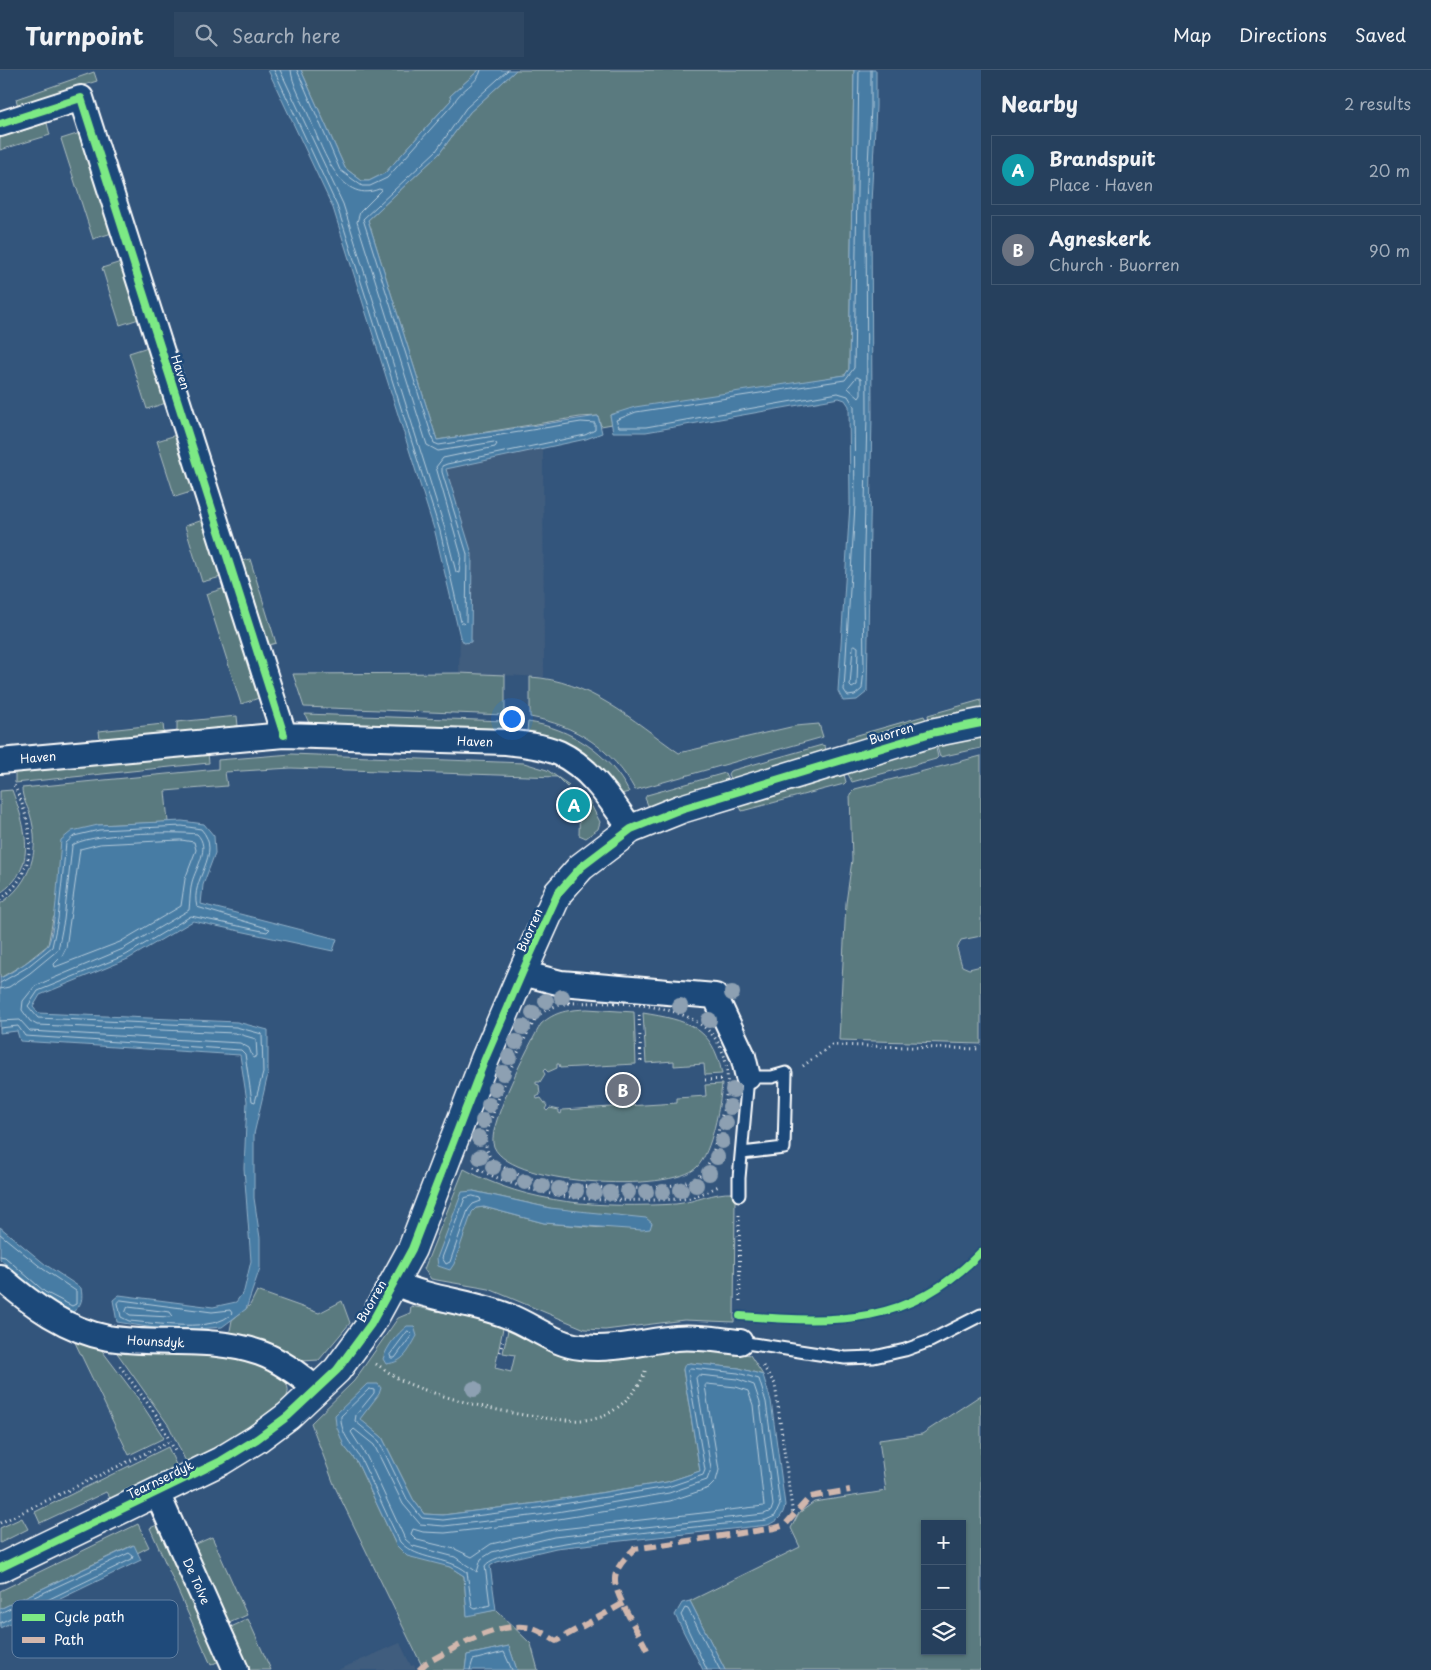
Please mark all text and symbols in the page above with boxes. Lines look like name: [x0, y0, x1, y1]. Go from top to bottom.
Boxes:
search box: [174, 12, 524, 57]
text: Turnpoint: [25, 17, 144, 53]
icon: search: [192, 21, 220, 49]
text: Search here: [232, 21, 341, 49]
text: Map: [1173, 21, 1211, 48]
text: Directions: [1239, 21, 1327, 48]
text: Saved: [1355, 21, 1406, 48]
text: Nearby: [1001, 87, 1078, 119]
text: 2 results: [1344, 91, 1411, 115]
text: Brandspuit: [1049, 144, 1156, 172]
text: A: [1012, 158, 1024, 182]
text: 20 m: [1369, 158, 1410, 182]
text: Place · Haven: [1049, 172, 1153, 196]
text: Agneskerk: [1049, 224, 1151, 252]
text: B: [1013, 238, 1023, 262]
text: 90 m: [1369, 238, 1410, 262]
text: Church · Buorren: [1049, 252, 1180, 276]
street label: Haven: [167, 352, 195, 392]
your location: [499, 706, 525, 732]
street label: Buorren: [866, 718, 916, 748]
street label: Haven: [457, 731, 493, 751]
street label: Haven: [19, 746, 57, 768]
pin: A: [558, 786, 590, 824]
street label: Buorren: [511, 905, 547, 955]
pin: B: [607, 1071, 639, 1109]
street label: Buorren: [352, 1277, 390, 1325]
street label: Hounsdyk: [127, 1330, 186, 1352]
street label: Tearnserdyk: [124, 1455, 197, 1503]
map controls: [921, 1520, 966, 1655]
button: +: [921, 1520, 966, 1565]
street label: De Tolve: [179, 1555, 215, 1607]
button: −: [921, 1565, 966, 1610]
legend: [12, 1600, 178, 1658]
text: Cycle path: [54, 1606, 125, 1627]
button: layers: [921, 1610, 966, 1655]
text: Path: [54, 1629, 84, 1650]

